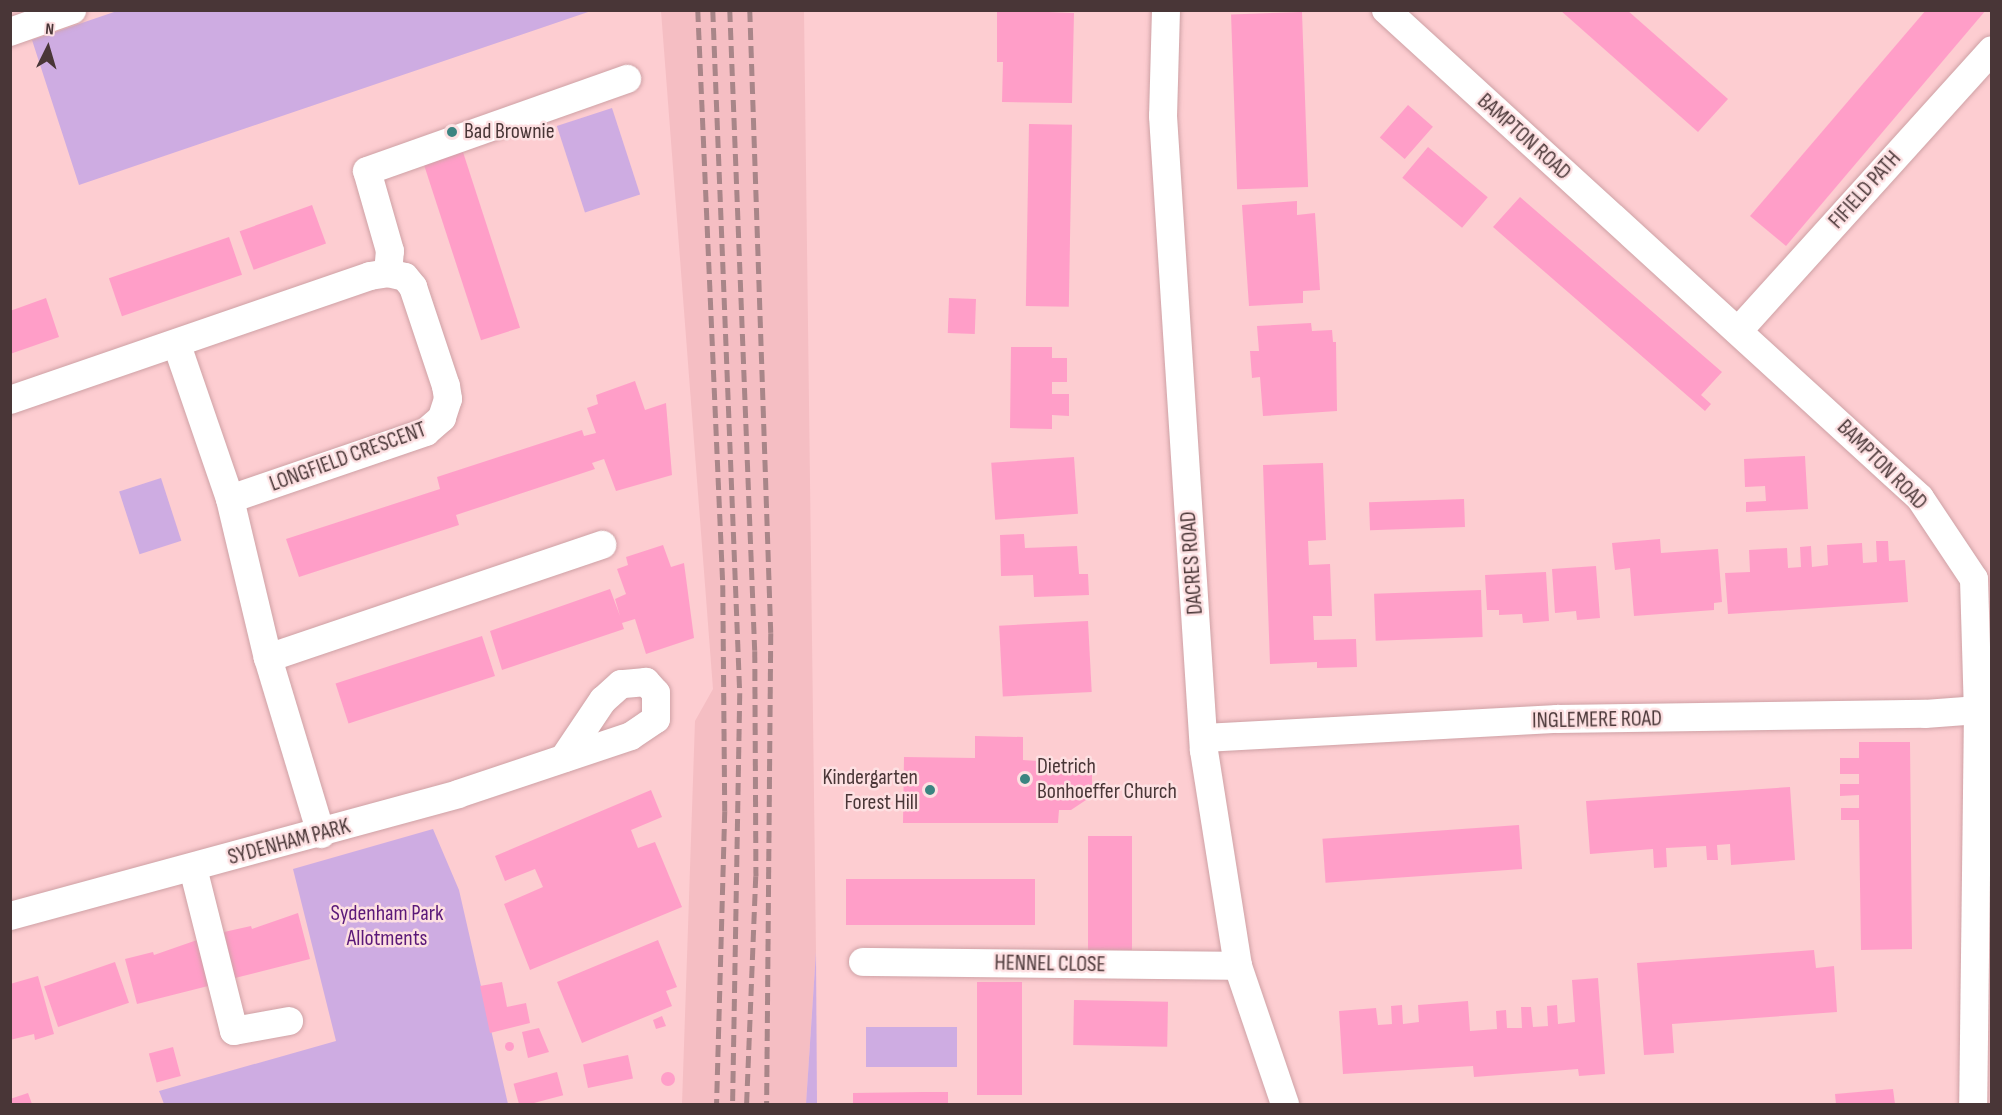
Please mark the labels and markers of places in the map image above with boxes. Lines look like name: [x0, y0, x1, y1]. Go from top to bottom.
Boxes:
place label: Bad Brownie: [464, 119, 554, 145]
marker: Bad Brownie: [445, 125, 459, 139]
place label: Dietrich Bonhoeffer Church: [1037, 753, 1177, 804]
place label: Kindergarten Forest Hill: [822, 764, 918, 816]
marker: Dietrich Bonhoeffer Church: [1018, 772, 1032, 786]
marker: Kindergarten Forest Hill: [923, 783, 937, 797]

